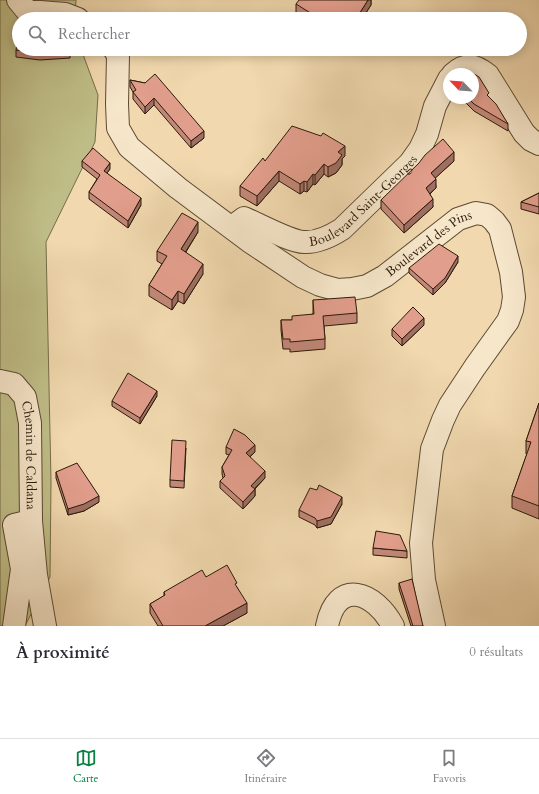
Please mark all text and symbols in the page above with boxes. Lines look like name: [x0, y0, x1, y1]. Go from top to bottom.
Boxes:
search box: [12, 12, 527, 56]
icon: search: [26, 23, 48, 45]
text: Rechercher: [58, 24, 130, 44]
north arrow: [443, 68, 479, 104]
street label: Boulevard Saint-Georges: [308, 152, 422, 251]
street label: Boulevard des Pins: [382, 206, 474, 281]
street label: Chemin de Caldana: [17, 399, 40, 510]
text: À proximité: [16, 641, 110, 664]
text: 0 résultats: [469, 643, 523, 661]
tab: Carte: [73, 747, 99, 786]
tab: Itinéraire: [244, 747, 287, 786]
tab: Favoris: [433, 747, 466, 786]

